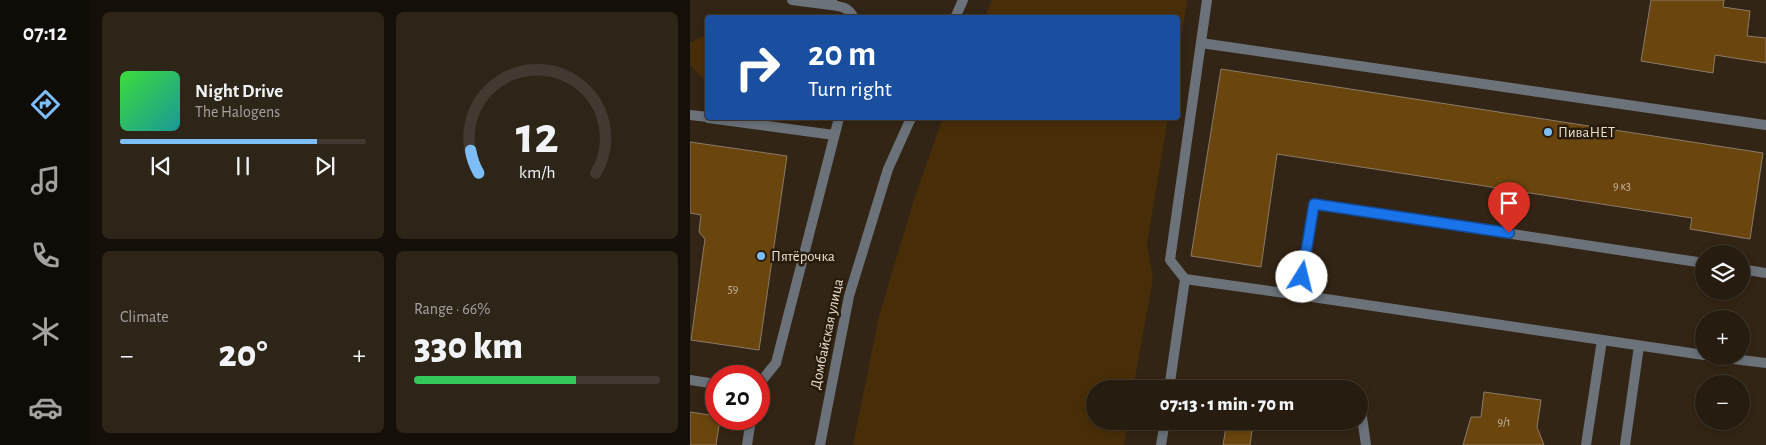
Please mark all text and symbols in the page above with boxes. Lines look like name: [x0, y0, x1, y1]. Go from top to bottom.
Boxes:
text: 07:12: [23, 22, 67, 44]
icon: right: [725, 35, 790, 100]
text: 20 m: [808, 37, 876, 72]
text: Turn right: [808, 78, 892, 100]
text: Night Drive: [195, 82, 283, 101]
icon: directions: [28, 87, 63, 122]
text: The Halogens: [195, 104, 280, 120]
text: 12: [515, 110, 559, 162]
place label: ПиваНЕТ: [1558, 125, 1615, 140]
marker: ПиваНЕТ: [1542, 126, 1554, 138]
icon: previous: [147, 152, 175, 180]
icon: pause: [229, 152, 257, 180]
icon: next: [311, 152, 339, 180]
icon: music: [28, 163, 63, 198]
text: km/h: [519, 164, 555, 182]
house number: 9 к3: [1613, 180, 1631, 192]
pin: [1488, 182, 1530, 233]
icon: arrive: [1495, 189, 1523, 217]
icon: phone: [28, 238, 63, 273]
map controls: [1695, 245, 1750, 430]
button: layers: [1695, 245, 1750, 300]
place label: Пятёрочка: [771, 249, 835, 264]
marker: Пятёрочка: [755, 250, 767, 262]
position arrow: [1275, 250, 1327, 302]
street label: Домбайская улица: [808, 277, 846, 391]
house number: 59: [728, 283, 739, 295]
text: Range · 66%: [414, 301, 490, 317]
text: Climate: [120, 309, 169, 325]
button: +: [1695, 310, 1750, 365]
icon: climate: [28, 314, 63, 349]
text: 330 km: [414, 328, 523, 366]
text: 20°: [219, 336, 267, 374]
text: −: [120, 342, 133, 370]
text: +: [353, 342, 366, 370]
speed limit sign: 20: [705, 365, 770, 430]
button: −: [1695, 375, 1750, 430]
icon: car: [28, 390, 63, 425]
text: 07:13 · 1 min · 70 m: [1160, 395, 1294, 414]
house number: 9/1: [1497, 416, 1511, 428]

